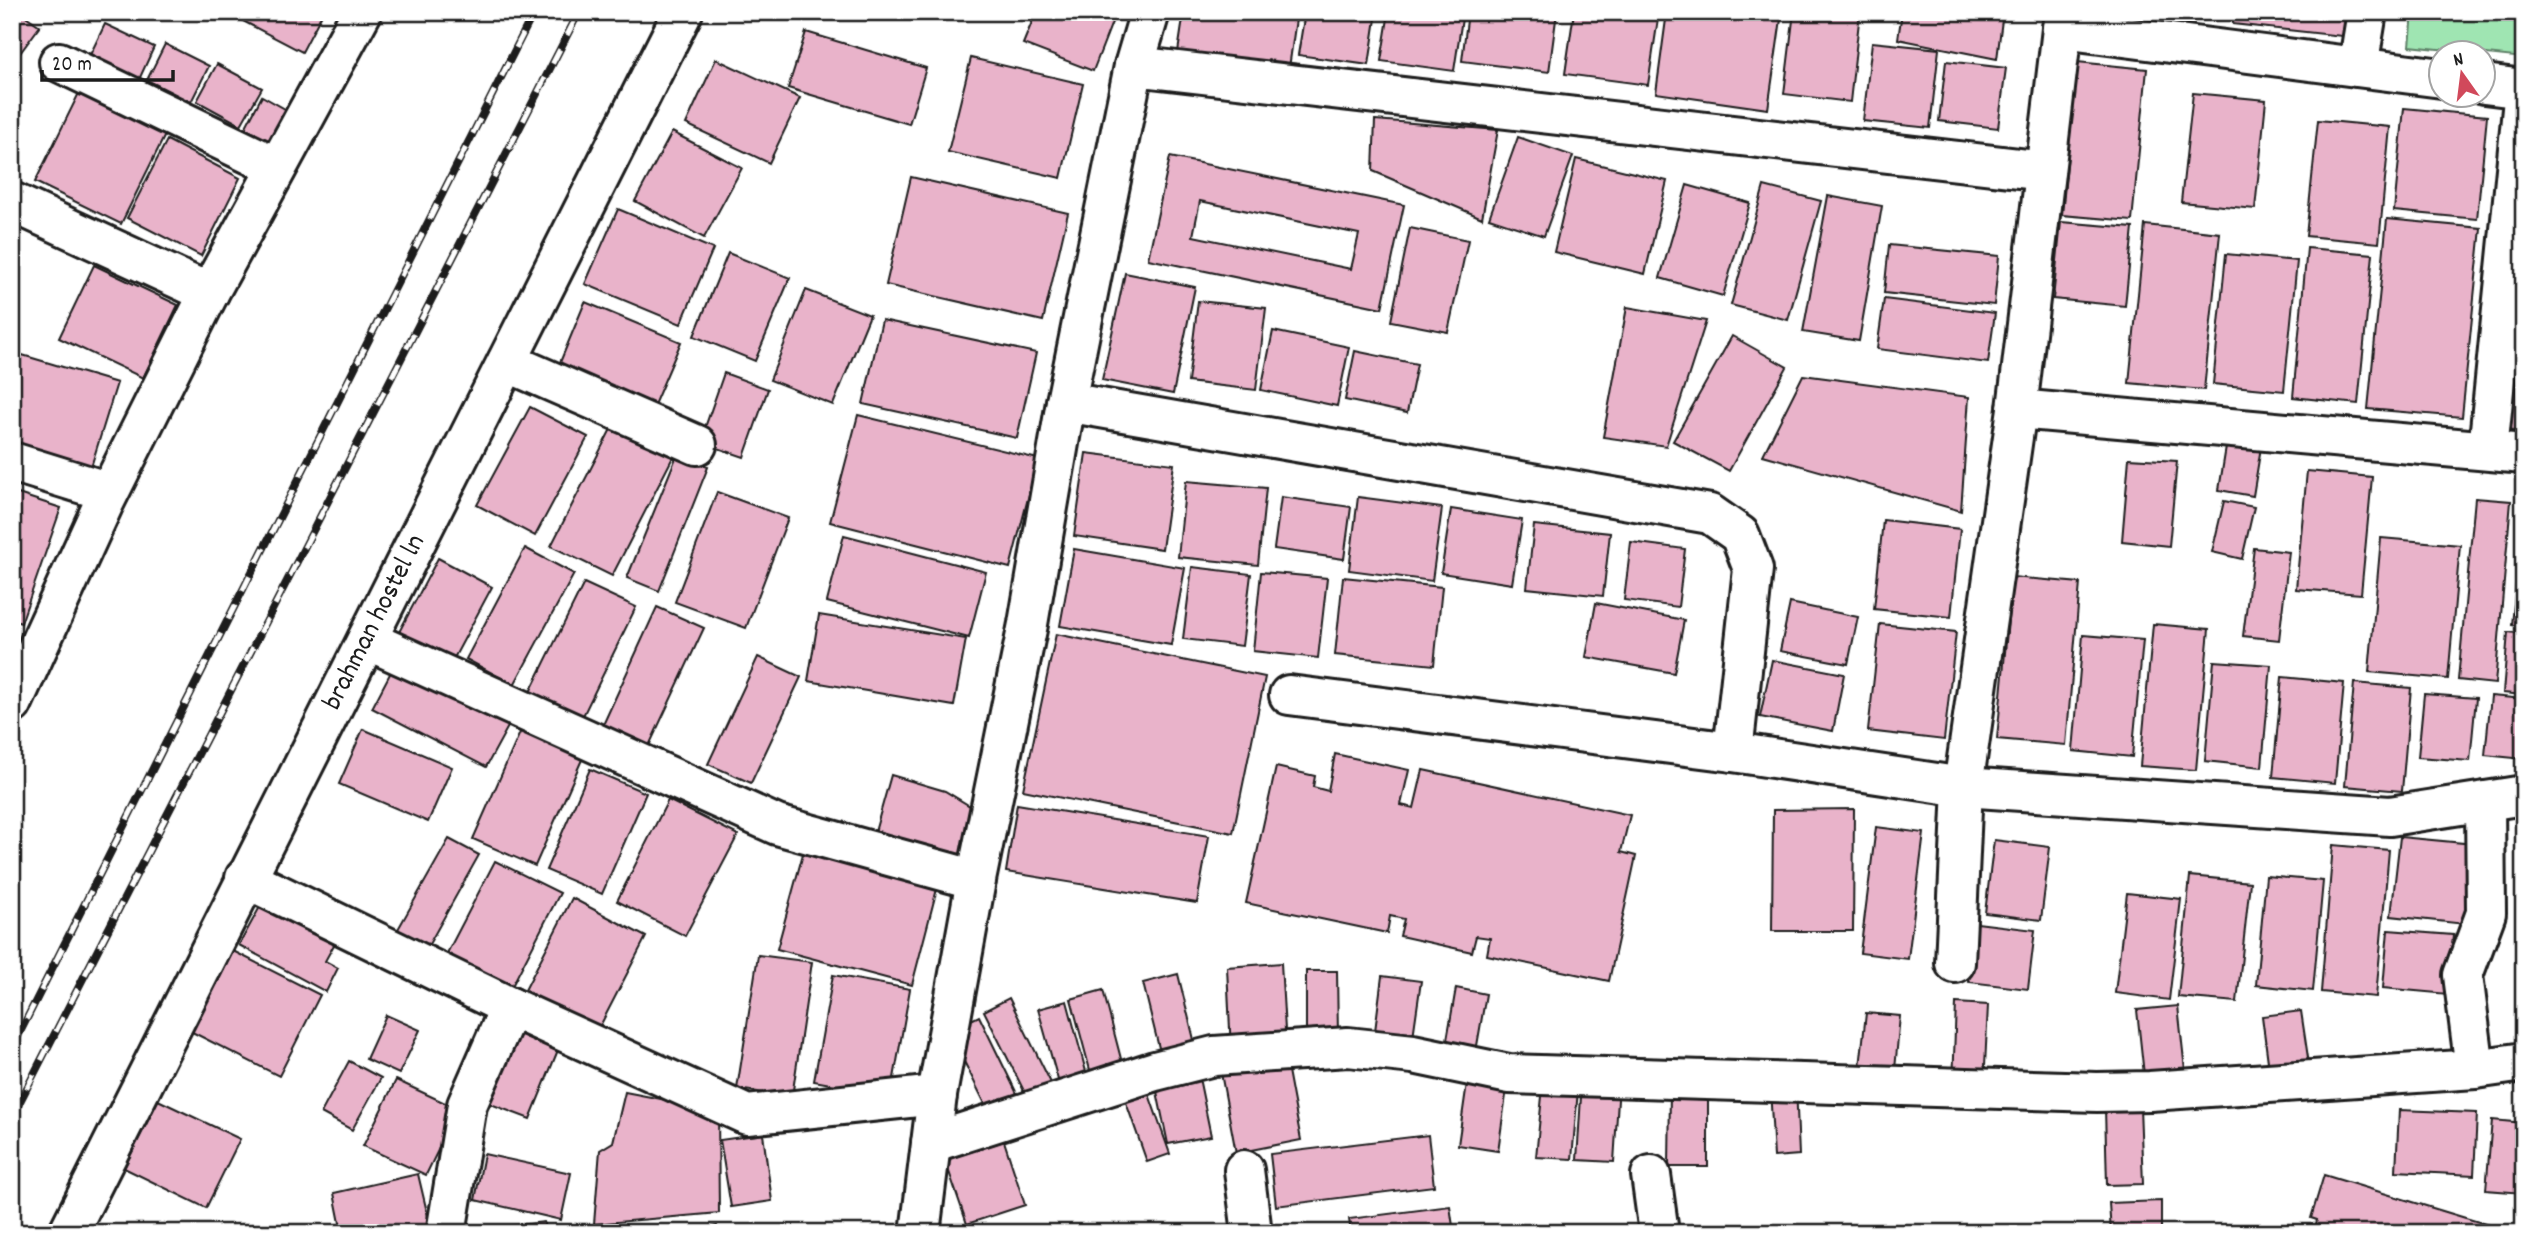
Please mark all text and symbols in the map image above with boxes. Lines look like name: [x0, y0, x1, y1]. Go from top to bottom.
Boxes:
scale bar: [42, 38, 173, 82]
north arrow: [2428, 38, 2498, 108]
text: N: [2451, 47, 2467, 75]
text: 20 m: [52, 51, 92, 81]
street label: brahman hostel ln: [314, 528, 438, 718]

